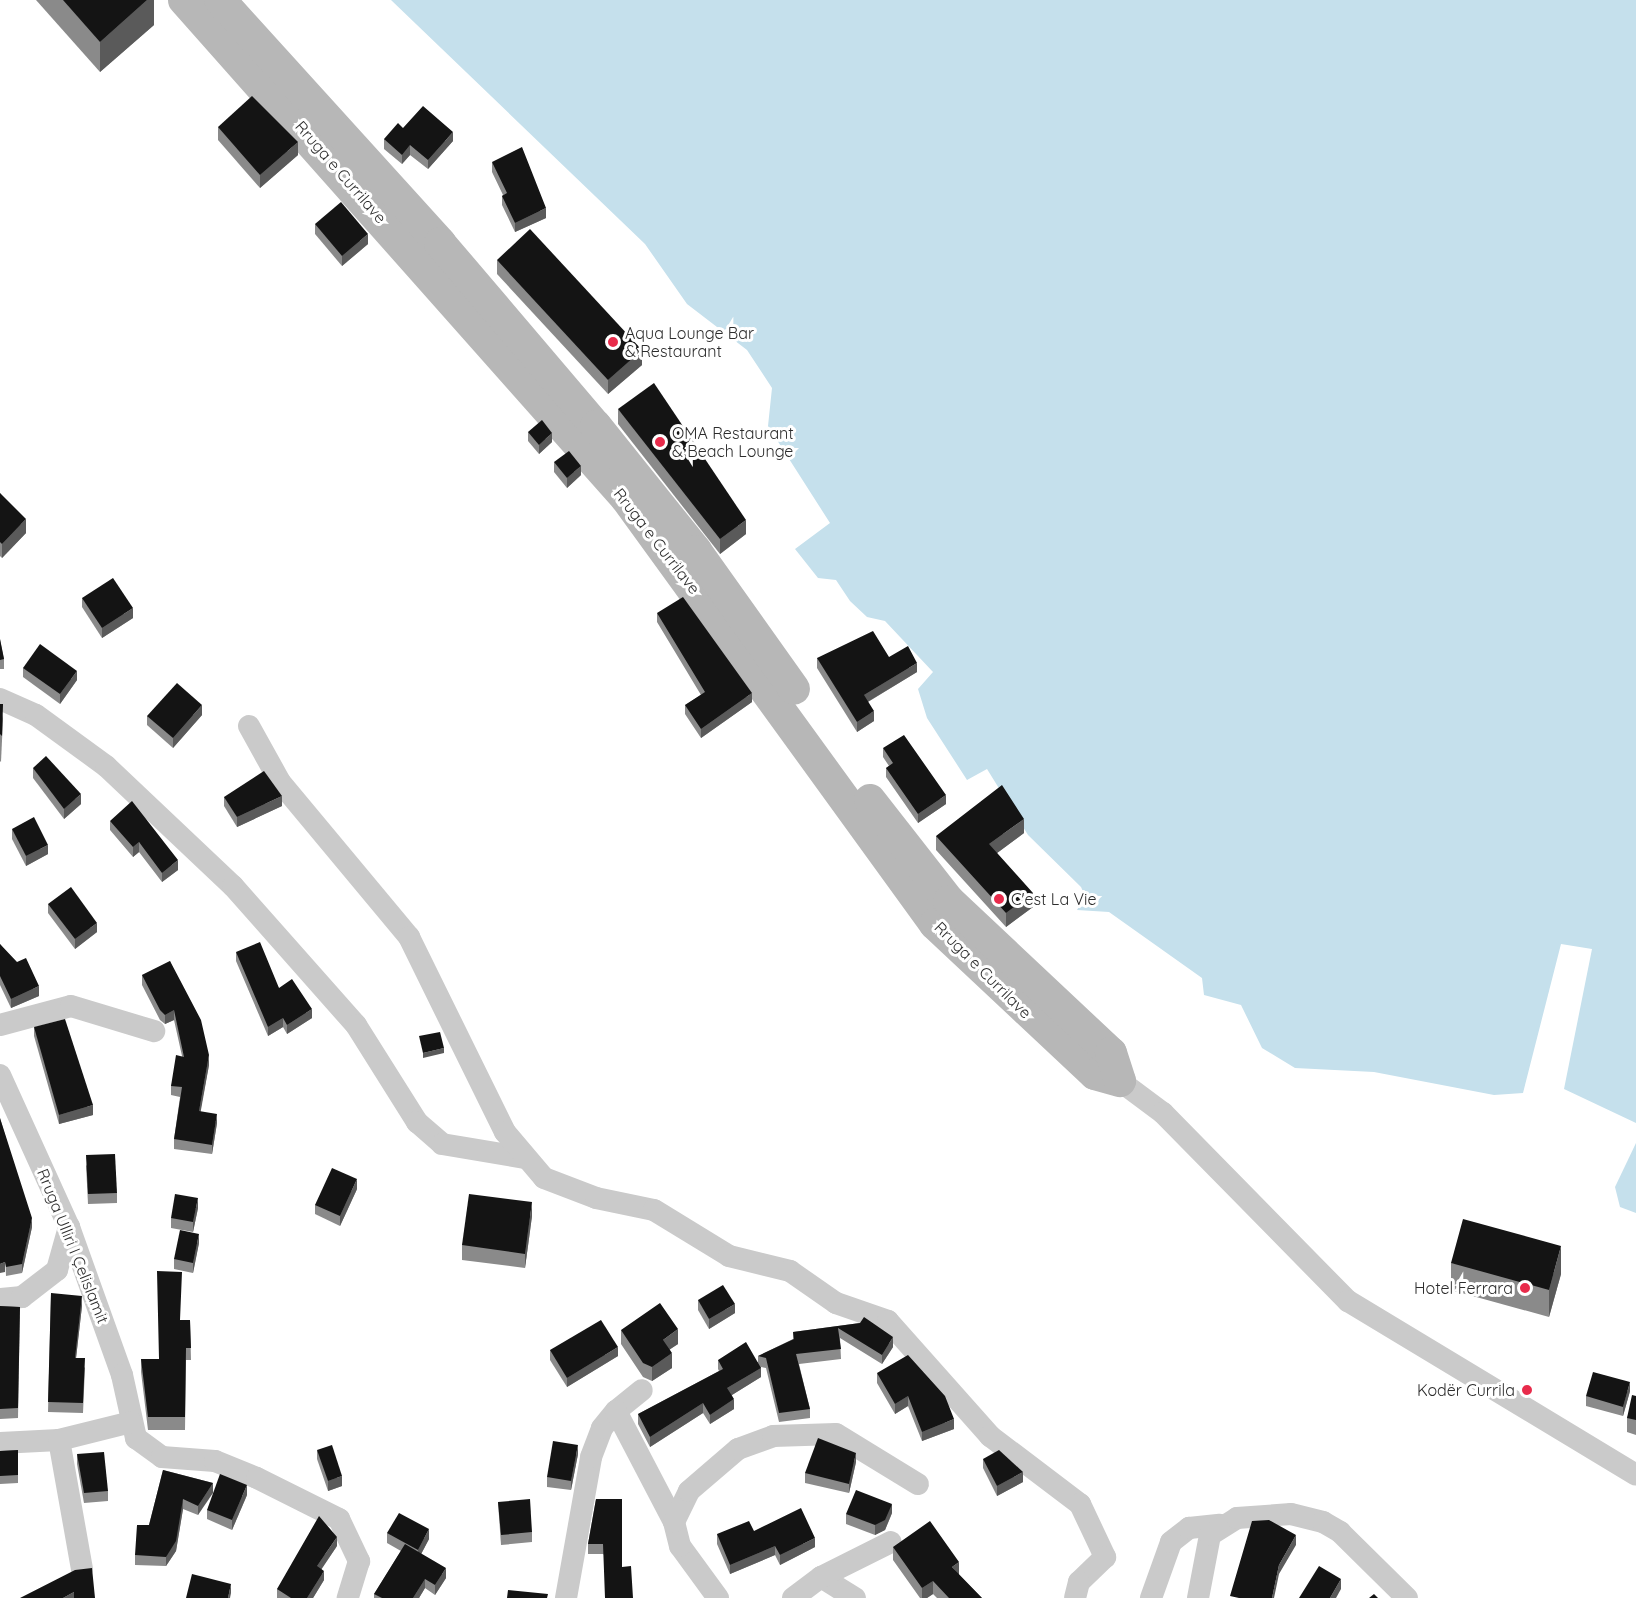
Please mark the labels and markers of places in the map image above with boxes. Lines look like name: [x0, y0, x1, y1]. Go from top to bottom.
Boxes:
place label: Aqua Lounge Bar & Restaurant: [625, 323, 754, 361]
marker: Aqua Lounge Bar & Restaurant: [606, 335, 620, 349]
place label: OMA Restaurant & Beach Lounge: [672, 423, 794, 461]
marker: OMA Restaurant & Beach Lounge: [653, 435, 667, 449]
place label: C'est La Vie: [1011, 889, 1097, 909]
marker: C'est La Vie: [992, 892, 1006, 906]
place label: Hotel Ferrara: [1414, 1278, 1513, 1298]
marker: Hotel Ferrara: [1518, 1281, 1532, 1295]
place label: Kodër Currila: [1417, 1380, 1515, 1400]
marker: Kodër Currila: [1520, 1383, 1534, 1397]

